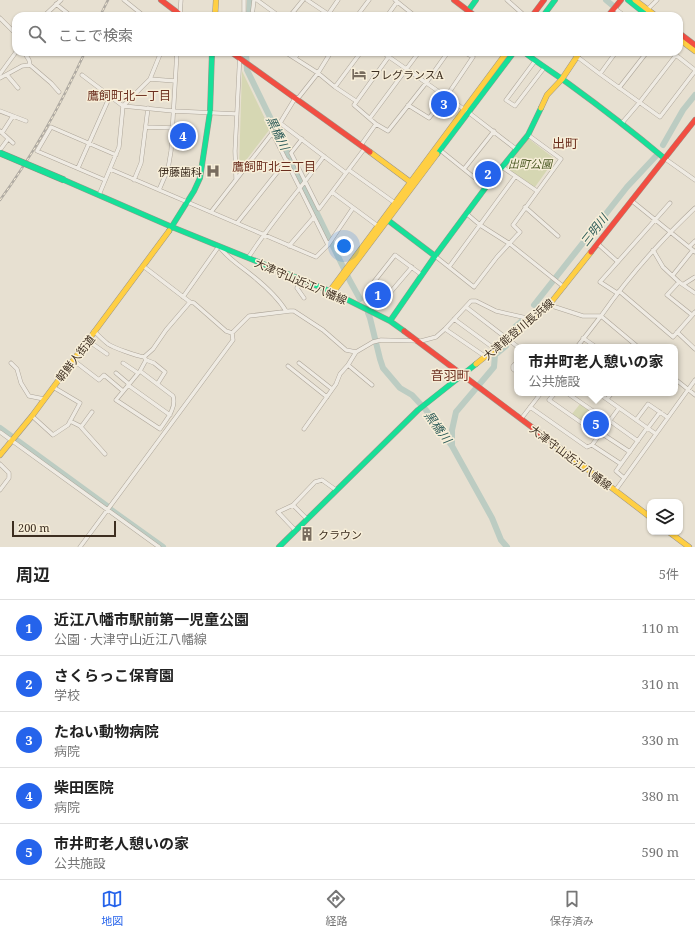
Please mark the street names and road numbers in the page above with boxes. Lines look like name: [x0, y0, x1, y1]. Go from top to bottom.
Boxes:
street label: 大津守山近江八幡線: [253, 255, 349, 307]
street label: 大津能登川長浜線: [479, 295, 557, 363]
street label: 朝鮮人街道: [52, 332, 98, 384]
street label: 大津守山近江八幡線: [527, 421, 615, 493]

